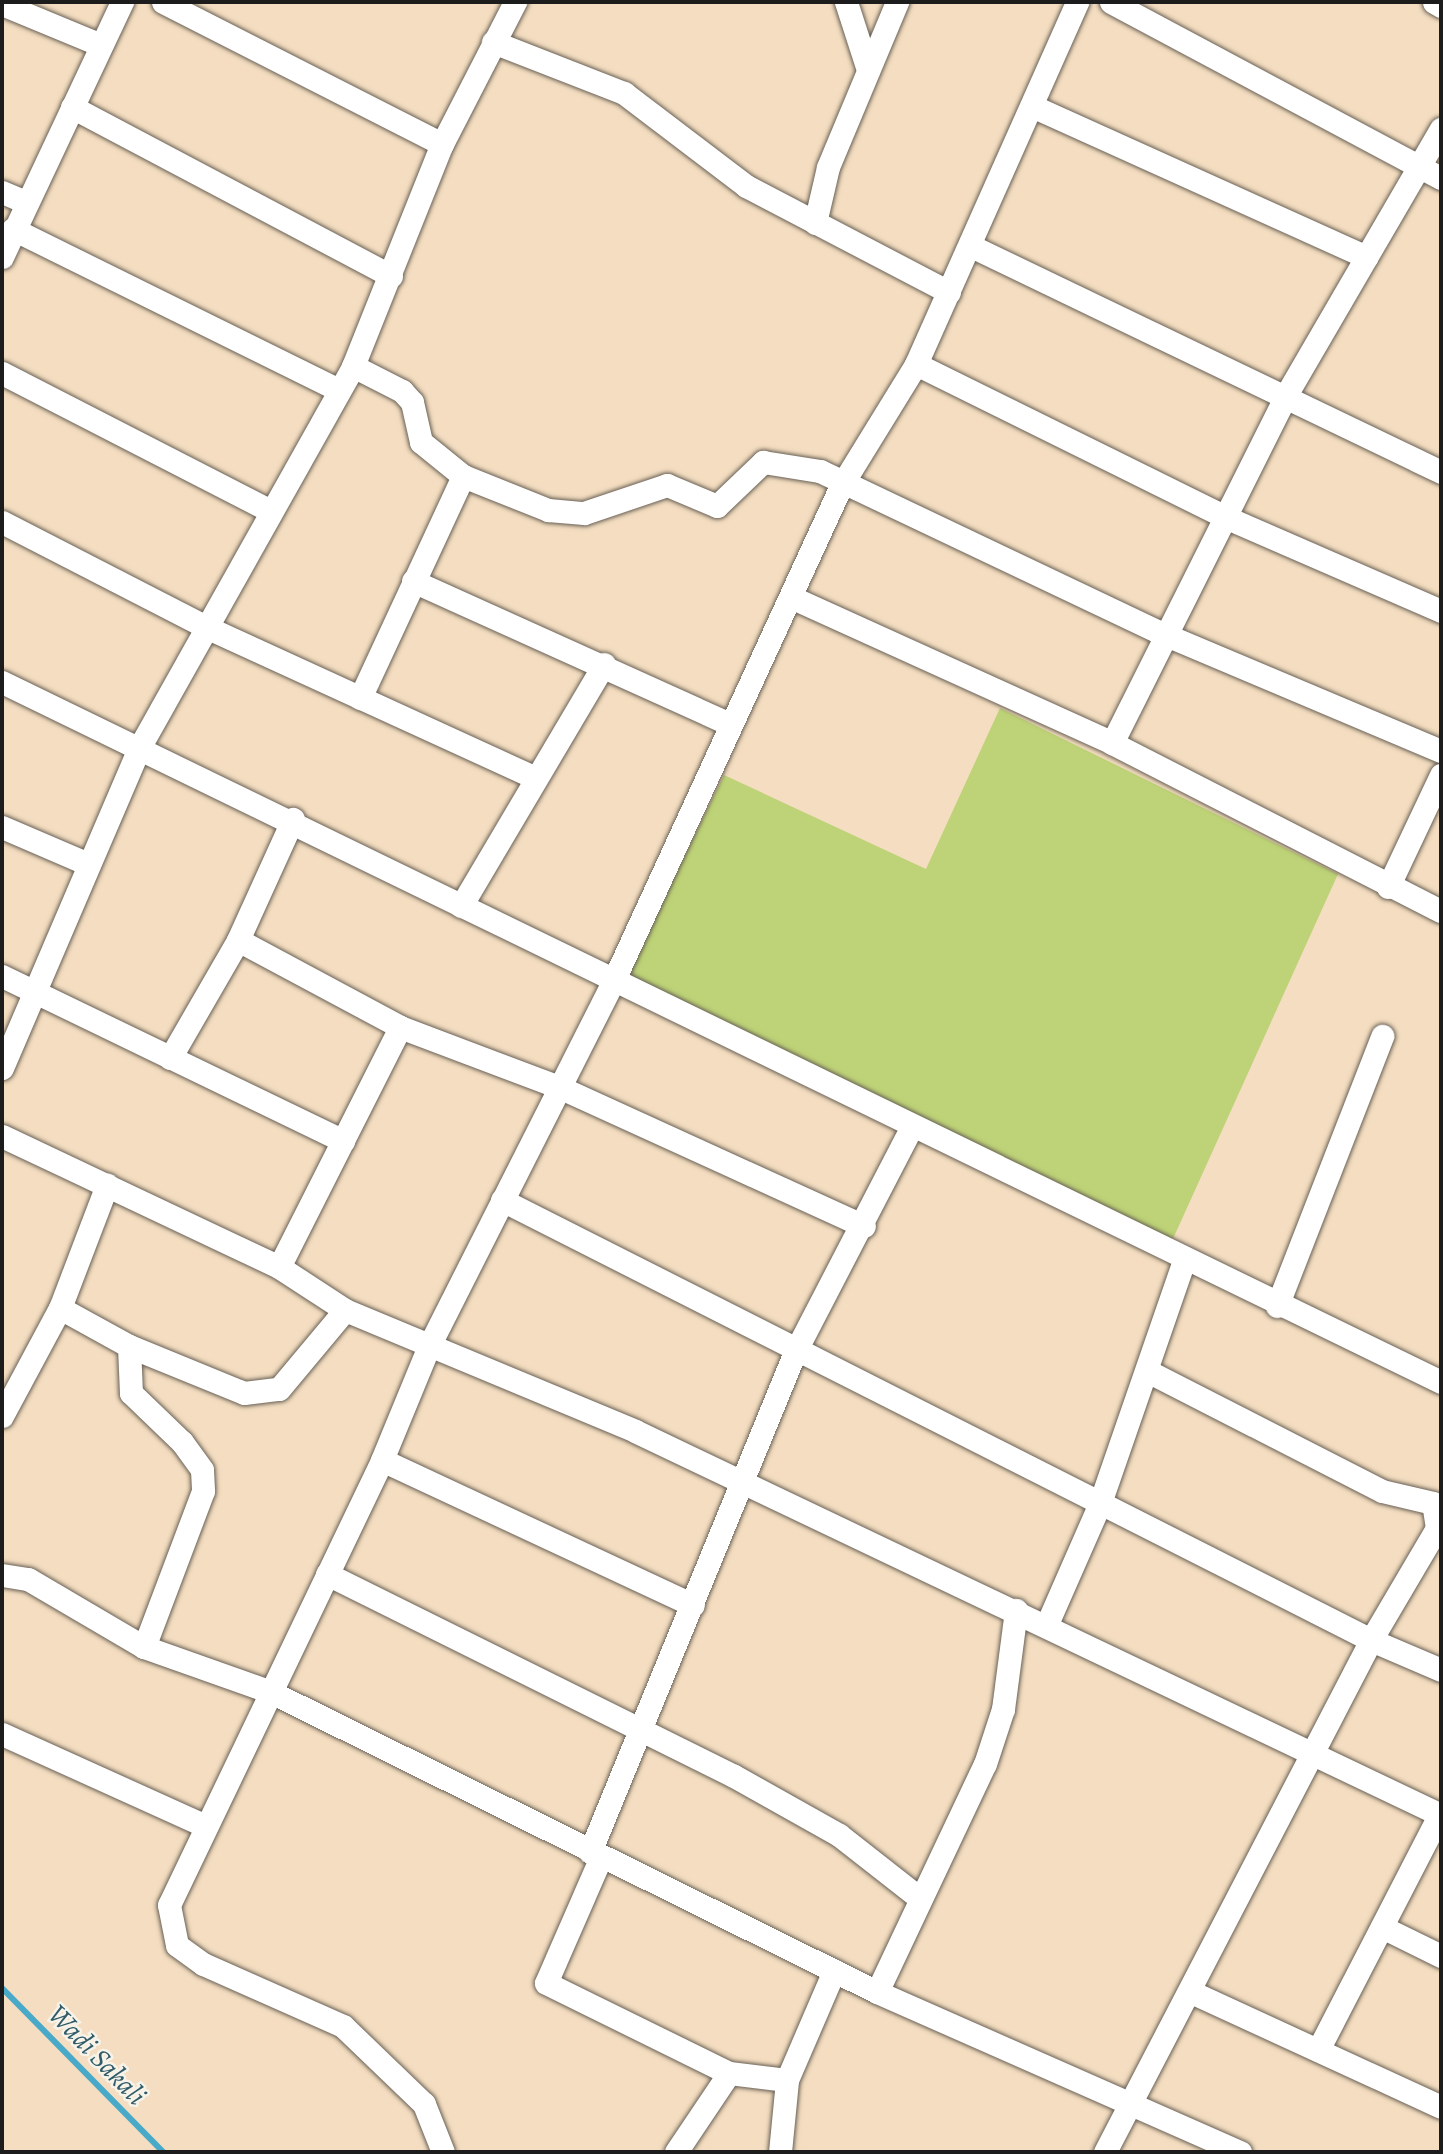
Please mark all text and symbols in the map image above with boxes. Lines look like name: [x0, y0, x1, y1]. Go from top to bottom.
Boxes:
water label: Wadi Sakali: [41, 1998, 153, 2112]

